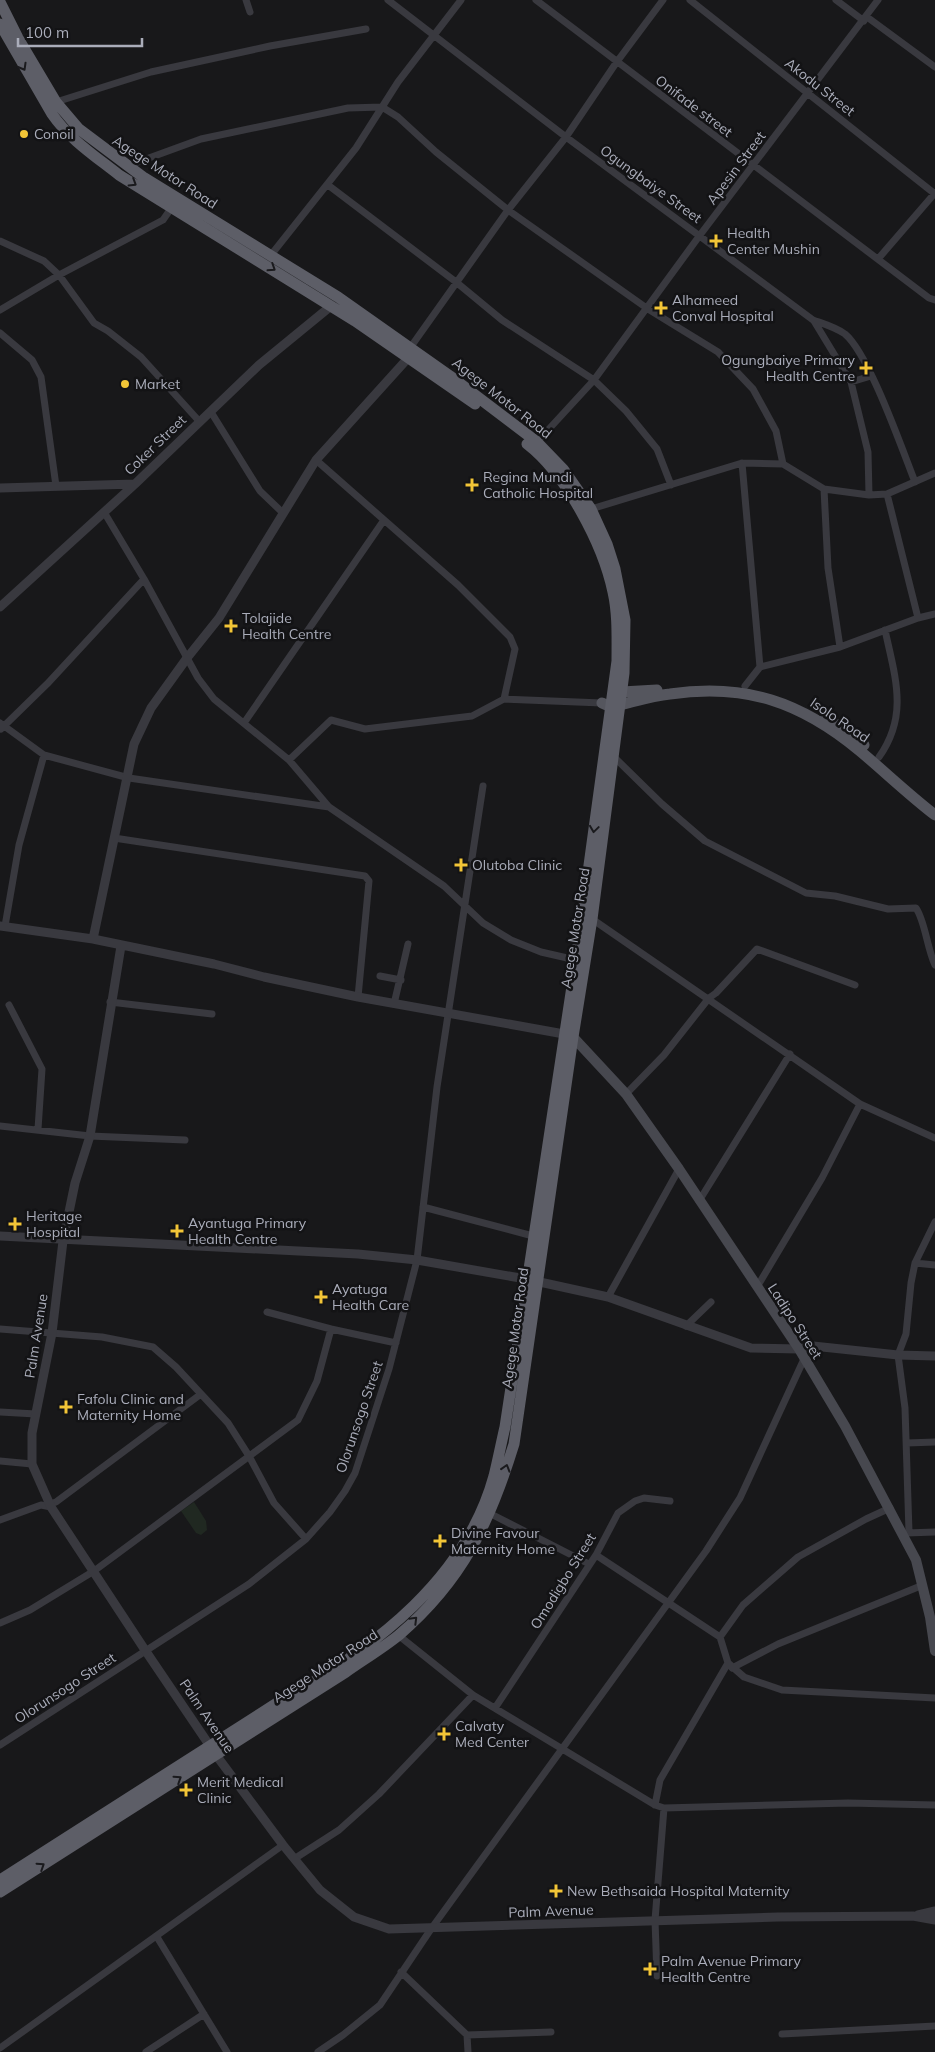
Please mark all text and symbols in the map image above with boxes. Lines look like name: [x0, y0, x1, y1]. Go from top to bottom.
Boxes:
scale bar: [18, 15, 141, 47]
text: 100 m: [25, 23, 69, 42]
street label: Akodu Street: [781, 54, 859, 120]
one-way arrow: [17, 62, 27, 71]
street label: Onifade street: [652, 71, 736, 141]
place label: Conoil: [34, 125, 74, 143]
marker: Conoil: [18, 128, 30, 140]
street label: Apesin Street: [703, 128, 769, 208]
street label: Agege Motor Road: [109, 131, 221, 213]
street label: Ogungbaiye Street: [597, 141, 705, 227]
one-way arrow: [128, 177, 137, 187]
place label: Health Center Mushin: [727, 224, 820, 258]
marker: Health Center Mushin: [709, 234, 723, 248]
one-way arrow: [267, 261, 276, 271]
place label: Alhameed Conval Hospital: [672, 291, 774, 325]
marker: Alhameed Conval Hospital: [654, 301, 668, 315]
place label: Ogungbaiye Primary Health Centre: [721, 351, 856, 385]
street label: Agege Motor Road: [448, 353, 556, 443]
marker: Ogungbaiye Primary Health Centre: [859, 361, 873, 375]
place label: Market: [135, 375, 180, 393]
marker: Market: [119, 378, 131, 390]
street label: Coker Street: [120, 411, 190, 479]
place label: Regina Mundi Catholic Hospital: [483, 468, 593, 502]
marker: Regina Mundi Catholic Hospital: [465, 478, 479, 492]
place label: Tolajide Health Centre: [242, 609, 331, 643]
marker: Tolajide Health Centre: [224, 619, 238, 633]
street label: Isolo Road: [807, 694, 873, 746]
one-way arrow: [590, 824, 600, 833]
place label: Olutoba Clinic: [472, 856, 562, 874]
marker: Olutoba Clinic: [454, 858, 468, 872]
street label: Agege Motor Road: [557, 866, 593, 990]
place label: Heritage Hospital: [26, 1207, 82, 1241]
place label: Ayantuga Primary Health Centre: [188, 1214, 307, 1248]
marker: Heritage Hospital: [8, 1217, 22, 1231]
marker: Ayantuga Primary Health Centre: [170, 1224, 184, 1238]
street label: Agege Motor Road: [498, 1266, 532, 1390]
place label: Ayatuga Health Care: [332, 1280, 409, 1314]
street label: Ladipo Street: [764, 1280, 826, 1362]
marker: Ayatuga Health Care: [314, 1290, 328, 1304]
street label: Palm Avenue: [20, 1292, 52, 1380]
street label: Olorunsogo Street: [331, 1359, 387, 1475]
place label: Fafolu Clinic and Maternity Home: [77, 1390, 184, 1424]
marker: Fafolu Clinic and Maternity Home: [59, 1400, 73, 1414]
one-way arrow: [501, 1464, 511, 1473]
place label: Divine Favour Maternity Home: [451, 1524, 555, 1558]
street label: Omodigbo Street: [526, 1529, 600, 1632]
marker: Divine Favour Maternity Home: [433, 1534, 447, 1548]
one-way arrow: [408, 1617, 417, 1626]
street label: Agege Motor Road: [269, 1625, 381, 1707]
street label: Olorunsogo Street: [11, 1648, 119, 1727]
street label: Palm Avenue: [176, 1676, 238, 1756]
place label: Calvaty Med Center: [455, 1717, 530, 1751]
marker: Calvaty Med Center: [437, 1727, 451, 1741]
place label: Merit Medical Clinic: [197, 1773, 284, 1807]
one-way arrow: [173, 1775, 182, 1785]
marker: Merit Medical Clinic: [179, 1783, 193, 1797]
one-way arrow: [35, 1863, 45, 1872]
place label: New Bethsaida Hospital Maternity: [567, 1882, 790, 1900]
marker: New Bethsaida Hospital Maternity: [549, 1884, 563, 1898]
street label: Palm Avenue: [508, 1901, 594, 1921]
place label: Palm Avenue Primary Health Centre: [661, 1952, 801, 1986]
marker: Palm Avenue Primary Health Centre: [643, 1962, 657, 1976]

